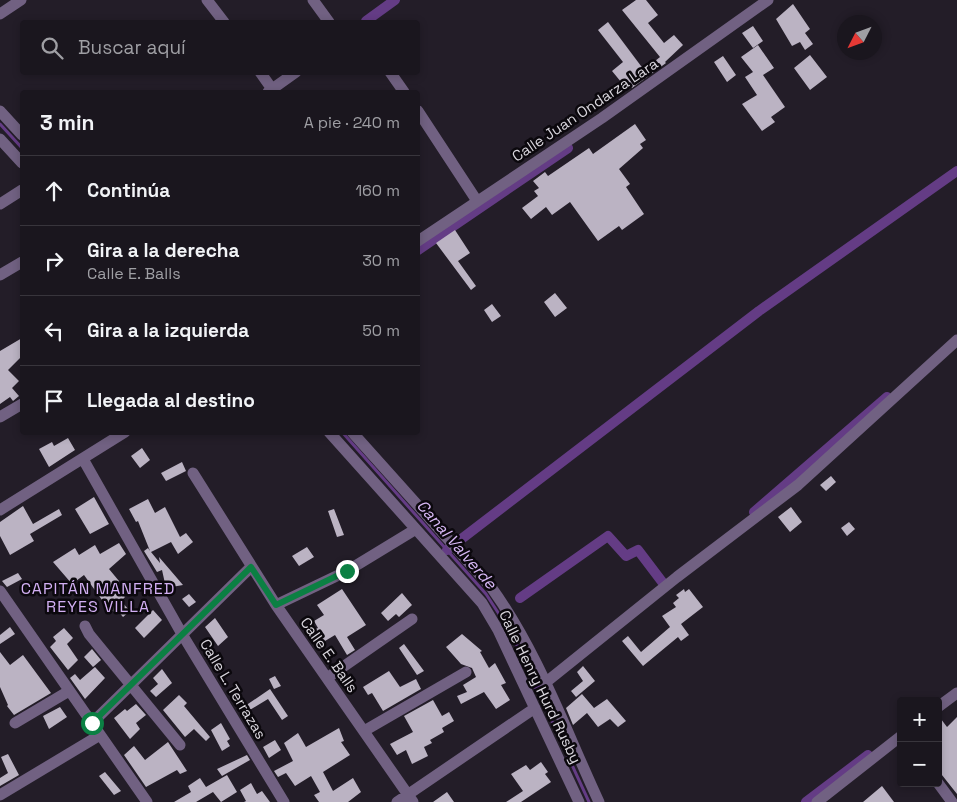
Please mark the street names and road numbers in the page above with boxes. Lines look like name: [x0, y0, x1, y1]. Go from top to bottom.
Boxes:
street label: Calle Juan Ondarza Lara: [508, 53, 662, 166]
street label: Calle Henry Hurd Rusby: [495, 607, 586, 767]
street label: Calle E. Balls: [296, 613, 362, 696]
street label: Calle L. Terrazas: [196, 635, 271, 742]

